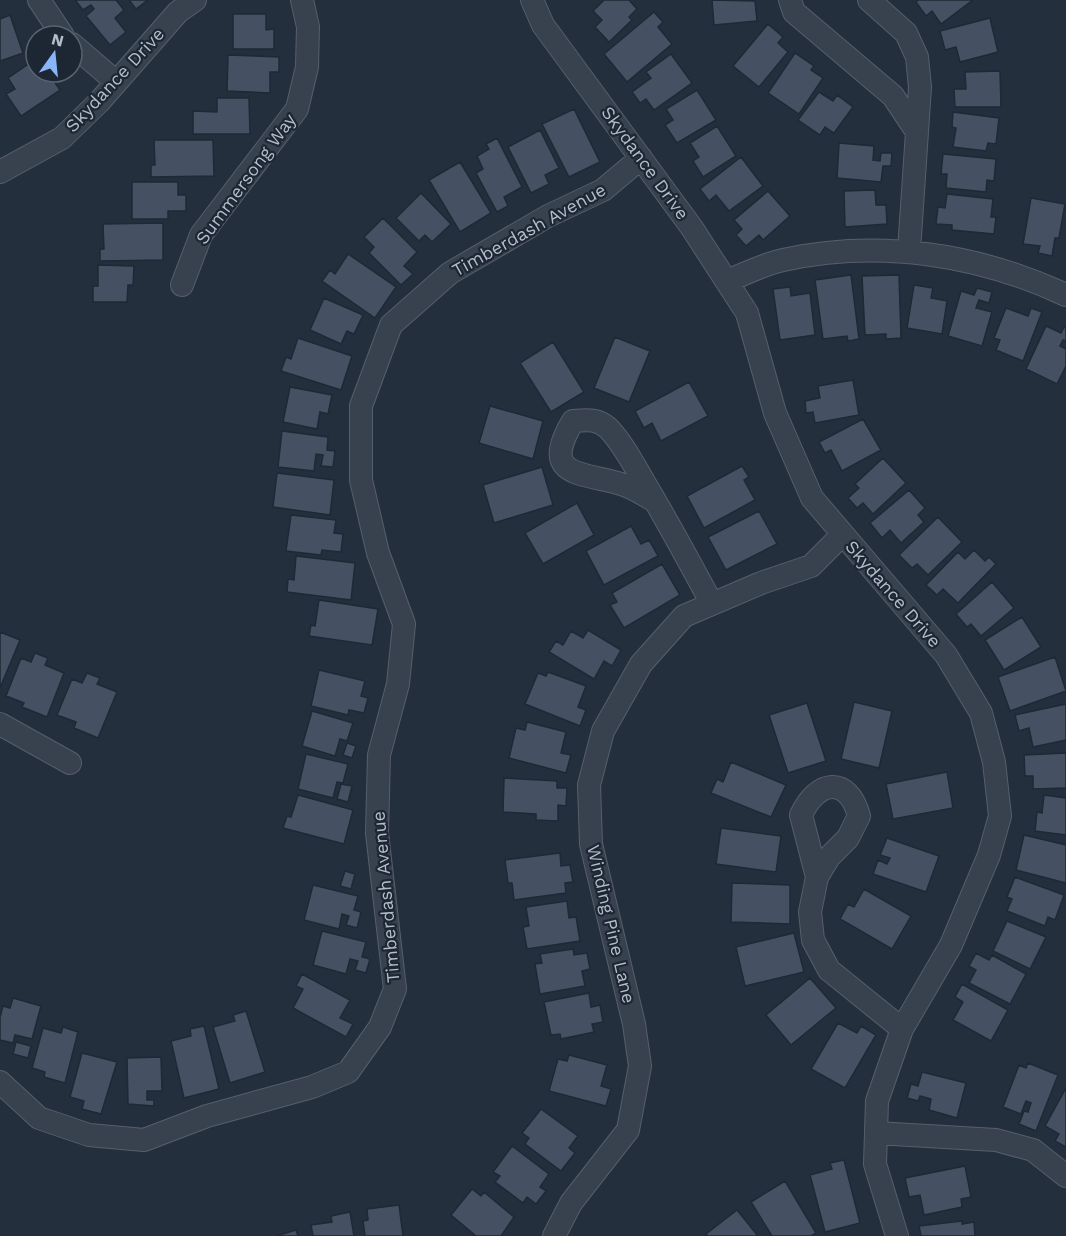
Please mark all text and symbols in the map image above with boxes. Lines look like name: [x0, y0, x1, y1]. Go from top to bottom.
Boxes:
street label: Skydance Drive: [61, 23, 168, 136]
north arrow: [24, 24, 84, 84]
text: N: [50, 29, 66, 51]
street label: Skydance Drive: [597, 102, 694, 223]
street label: Summersong Way: [191, 109, 300, 248]
street label: Timberdash Avenue: [448, 179, 609, 281]
street label: Skydance Drive: [841, 536, 946, 652]
street label: Timberdash Avenue: [368, 810, 403, 984]
street label: Winding Pine Lane: [583, 843, 640, 1005]

